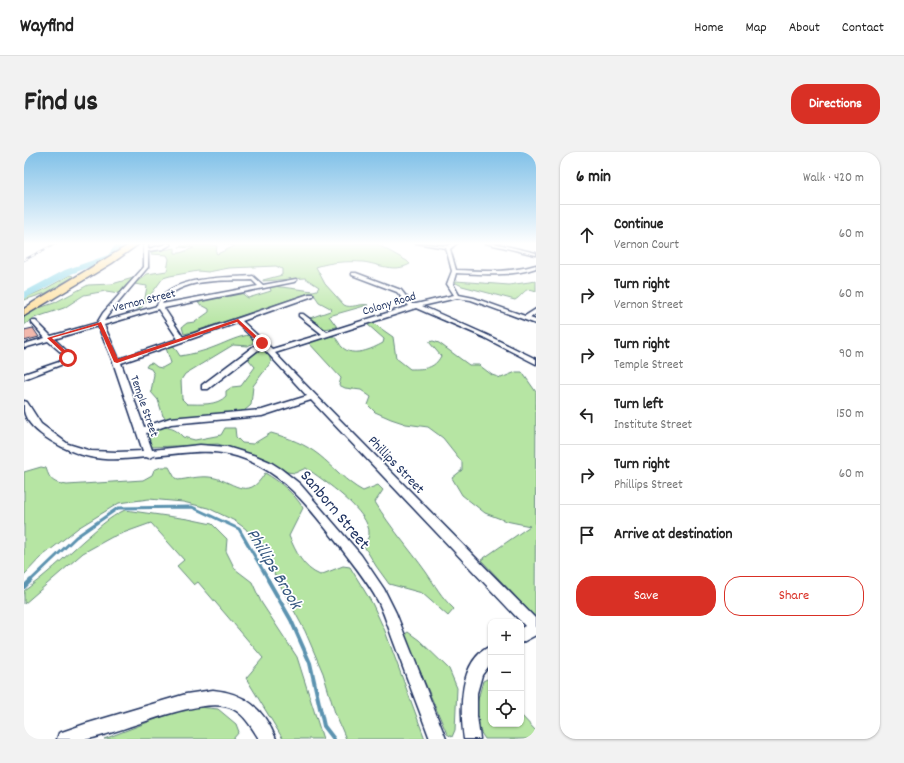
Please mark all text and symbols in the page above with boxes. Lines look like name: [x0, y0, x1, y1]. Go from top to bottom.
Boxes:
text: Wayfind: [20, 14, 74, 41]
text: Home: [694, 18, 723, 38]
text: Map: [745, 18, 767, 38]
text: About: [789, 18, 820, 38]
text: Contact: [842, 18, 884, 38]
text: Find us: [24, 84, 98, 124]
button: Directions: [791, 84, 880, 124]
text: 6 min: [576, 166, 611, 190]
text: Walk · 420 m: [803, 169, 864, 188]
text: Continue: [614, 214, 663, 236]
icon: ahead: [576, 224, 598, 246]
text: 60 m: [839, 225, 864, 244]
text: Vernon Court: [614, 236, 679, 255]
text: Turn right: [614, 274, 670, 296]
icon: right: [576, 284, 598, 306]
street label: Vernon Street: [111, 285, 178, 317]
text: 60 m: [839, 285, 864, 304]
street label: Colony Road: [361, 288, 418, 321]
text: Vernon Street: [614, 296, 683, 315]
route end: [253, 334, 271, 352]
text: Turn right: [614, 334, 670, 356]
icon: right: [576, 344, 598, 366]
text: 90 m: [839, 345, 864, 364]
route start: [59, 349, 77, 367]
text: Temple Street: [614, 356, 683, 375]
street label: Temple Street: [125, 374, 162, 440]
text: Turn left: [614, 394, 663, 416]
icon: left: [576, 404, 598, 426]
text: 150 m: [836, 405, 864, 424]
text: Institute Street: [614, 416, 692, 435]
street label: Phillips Street: [363, 432, 429, 499]
text: Turn right: [614, 454, 670, 476]
icon: right: [576, 464, 598, 486]
text: 60 m: [839, 465, 864, 484]
street label: Sanborn Street: [293, 466, 374, 556]
text: Phillips Street: [614, 476, 683, 495]
water label: Phillips Brook: [239, 524, 308, 616]
icon: arrive: [576, 524, 598, 546]
text: Arrive at destination: [614, 524, 732, 546]
button: Save: [576, 576, 716, 616]
button: Share: [724, 576, 864, 616]
map controls: [488, 619, 524, 727]
button: +: [488, 619, 524, 655]
button: −: [488, 655, 524, 691]
button: locate: [488, 691, 524, 727]

